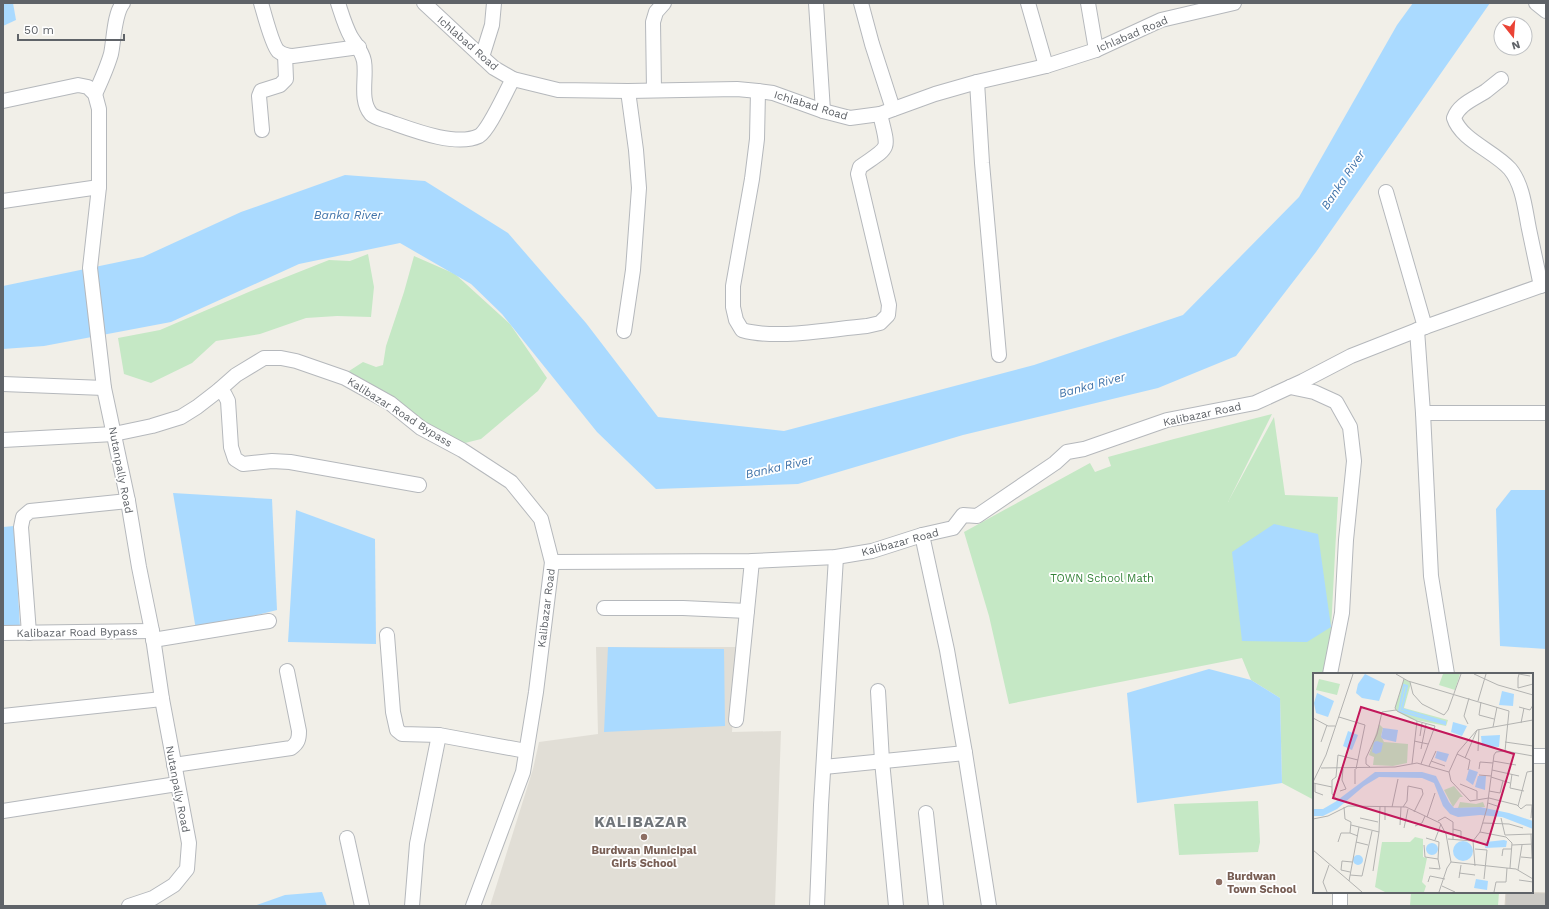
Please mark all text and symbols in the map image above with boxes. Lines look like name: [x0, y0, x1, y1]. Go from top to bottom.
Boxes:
street label: Ichlabad Road: [435, 13, 501, 73]
street label: Ichlabad Road: [1095, 14, 1170, 55]
scale bar: [18, 16, 124, 42]
north arrow: [1493, 16, 1533, 56]
text: 50 m: [24, 23, 54, 37]
text: N: [1510, 38, 1522, 52]
street label: Ichlabad Road: [772, 88, 849, 123]
water label: Banka River: [1318, 147, 1369, 212]
water label: Banka River: [314, 208, 384, 222]
water label: Banka River: [1057, 369, 1128, 401]
street label: Kalibazar Road Bypass: [345, 375, 455, 450]
street label: Kalibazar Road: [1162, 400, 1242, 429]
street label: Nutanpally Road: [106, 426, 135, 515]
water label: Banka River: [744, 452, 815, 482]
street label: Kalibazar Road: [860, 526, 940, 559]
street label: Kalibazar Road: [535, 568, 558, 648]
park label: TOWN School Math: [1050, 572, 1154, 585]
street label: Kalibazar Road Bypass: [16, 625, 138, 640]
inset map: [1313, 673, 1533, 893]
street label: Nutanpally Road: [163, 745, 192, 834]
district label: KALIBAZAR: [594, 813, 688, 831]
marker: Burdwan Municipal Girls School: [639, 832, 649, 842]
place label: Burdwan Municipal Girls School: [591, 844, 697, 870]
place label: Burdwan Town School: [1227, 870, 1297, 896]
marker: Burdwan Town School: [1214, 877, 1224, 887]

